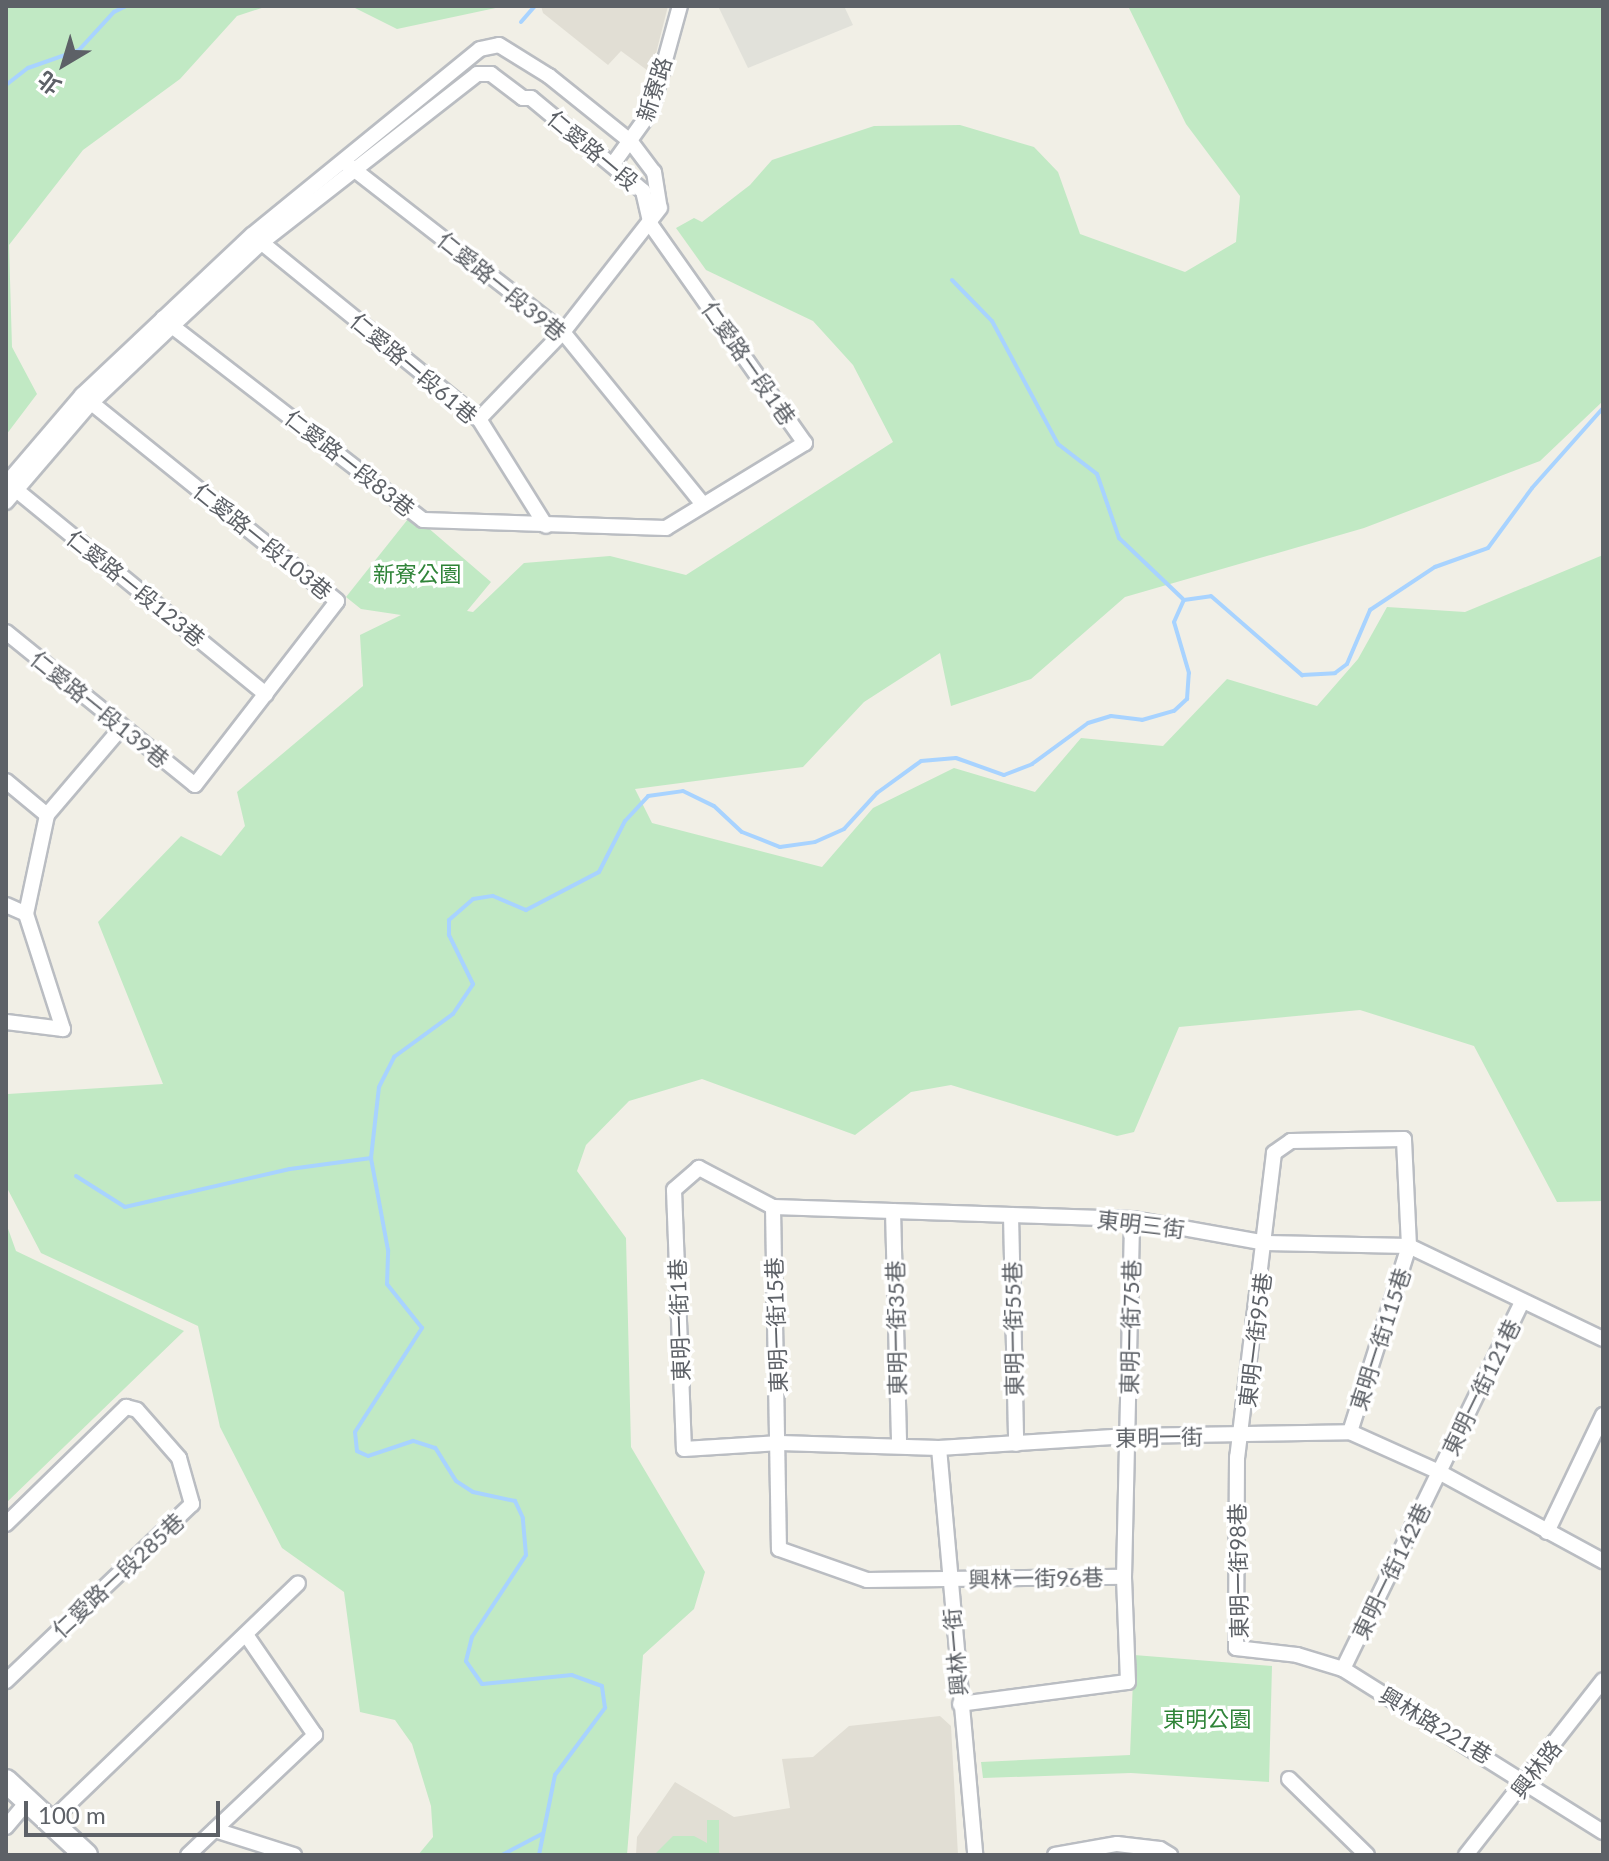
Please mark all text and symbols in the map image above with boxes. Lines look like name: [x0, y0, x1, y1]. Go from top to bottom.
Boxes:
north arrow: [24, 24, 104, 104]
street label: 新寮路: [631, 54, 677, 124]
text: 北: [32, 66, 66, 101]
street label: 仁愛路一段: [542, 105, 644, 195]
street label: 仁愛路一段39巷: [432, 226, 572, 346]
street label: 仁愛路一段1巷: [697, 296, 801, 430]
street label: 仁愛路一段61巷: [345, 307, 483, 429]
street label: 仁愛路一段83巷: [280, 404, 420, 522]
street label: 仁愛路一段103巷: [189, 477, 337, 605]
street label: 仁愛路一段123巷: [62, 524, 210, 652]
park label: 新寮公園: [373, 561, 461, 587]
street label: 仁愛路一段139巷: [26, 645, 174, 773]
street label: 東明三街: [1096, 1206, 1186, 1242]
street label: 東明一街15巷: [760, 1257, 792, 1393]
street label: 東明一街1巷: [664, 1258, 694, 1382]
street label: 東明一街75巷: [1116, 1259, 1144, 1395]
street label: 東明一街35巷: [882, 1260, 910, 1396]
street label: 東明一街55巷: [999, 1261, 1027, 1397]
street label: 東明一街115巷: [1345, 1264, 1415, 1414]
street label: 東明一街95巷: [1234, 1271, 1276, 1409]
street label: 東明一街121巷: [1437, 1315, 1525, 1459]
street label: 東明一街: [1115, 1423, 1203, 1451]
street label: 東明一街142巷: [1347, 1499, 1435, 1643]
street label: 東明一街98巷: [1224, 1503, 1252, 1639]
street label: 仁愛路一段285巷: [47, 1507, 189, 1643]
street label: 興林一街96巷: [968, 1564, 1104, 1592]
street label: 興林一街: [938, 1607, 972, 1697]
street label: 興林路221巷: [1375, 1681, 1497, 1769]
park label: 東明公園: [1163, 1706, 1251, 1732]
street label: 興林路: [1505, 1735, 1567, 1803]
scale bar: [28, 1785, 224, 1835]
text: 100 m: [38, 1800, 106, 1829]

